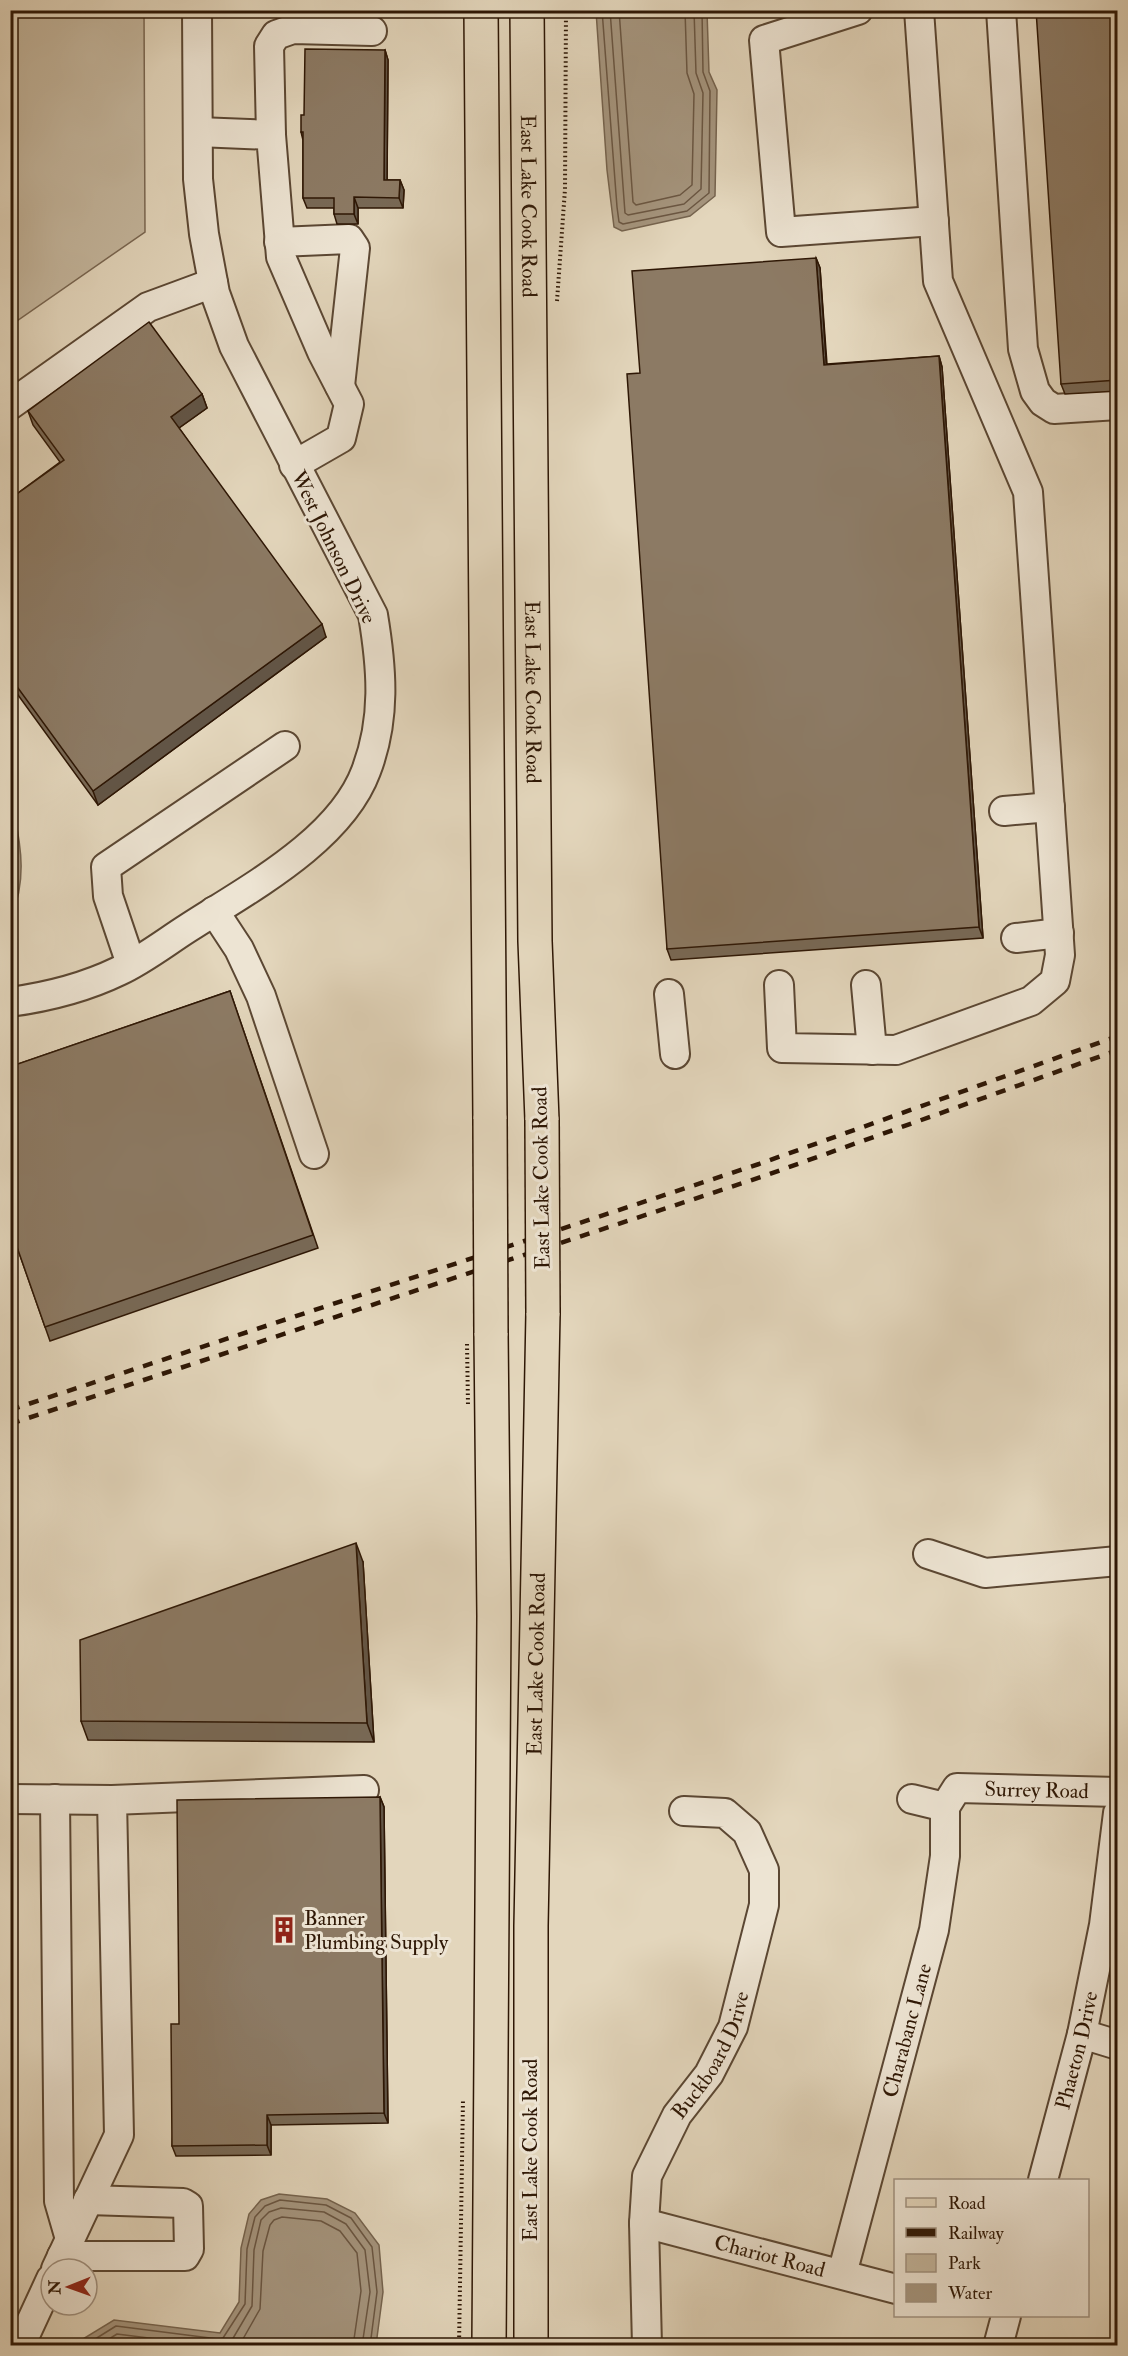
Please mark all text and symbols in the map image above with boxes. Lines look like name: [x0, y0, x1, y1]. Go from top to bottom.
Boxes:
street label: East Lake Cook Road: [514, 114, 542, 298]
street label: West Johnson Drive: [284, 465, 382, 629]
street label: East Lake Cook Road: [518, 600, 547, 784]
street label: East Lake Cook Road: [526, 1086, 557, 1270]
street label: East Lake Cook Road: [521, 1572, 552, 1756]
street label: Surrey Road: [984, 1776, 1090, 1805]
place label: Banner Plumbing Supply: [304, 1905, 449, 1956]
building icon: Banner Plumbing Supply: [269, 1915, 299, 1945]
street label: Charabanc Lane: [877, 1961, 938, 2101]
street label: Buckboard Drive: [666, 1988, 756, 2125]
street label: Phaeton Drive: [1049, 1989, 1104, 2113]
street label: East Lake Cook Road: [517, 2058, 544, 2241]
legend: [894, 2179, 1089, 2317]
text: Road: [948, 2192, 986, 2215]
text: Railway: [948, 2222, 1005, 2245]
street label: Chariot Road: [711, 2229, 829, 2284]
text: Park: [948, 2252, 981, 2275]
north arrow: [39, 2257, 99, 2317]
text: N: [45, 2279, 65, 2296]
text: Water: [947, 2282, 992, 2305]

